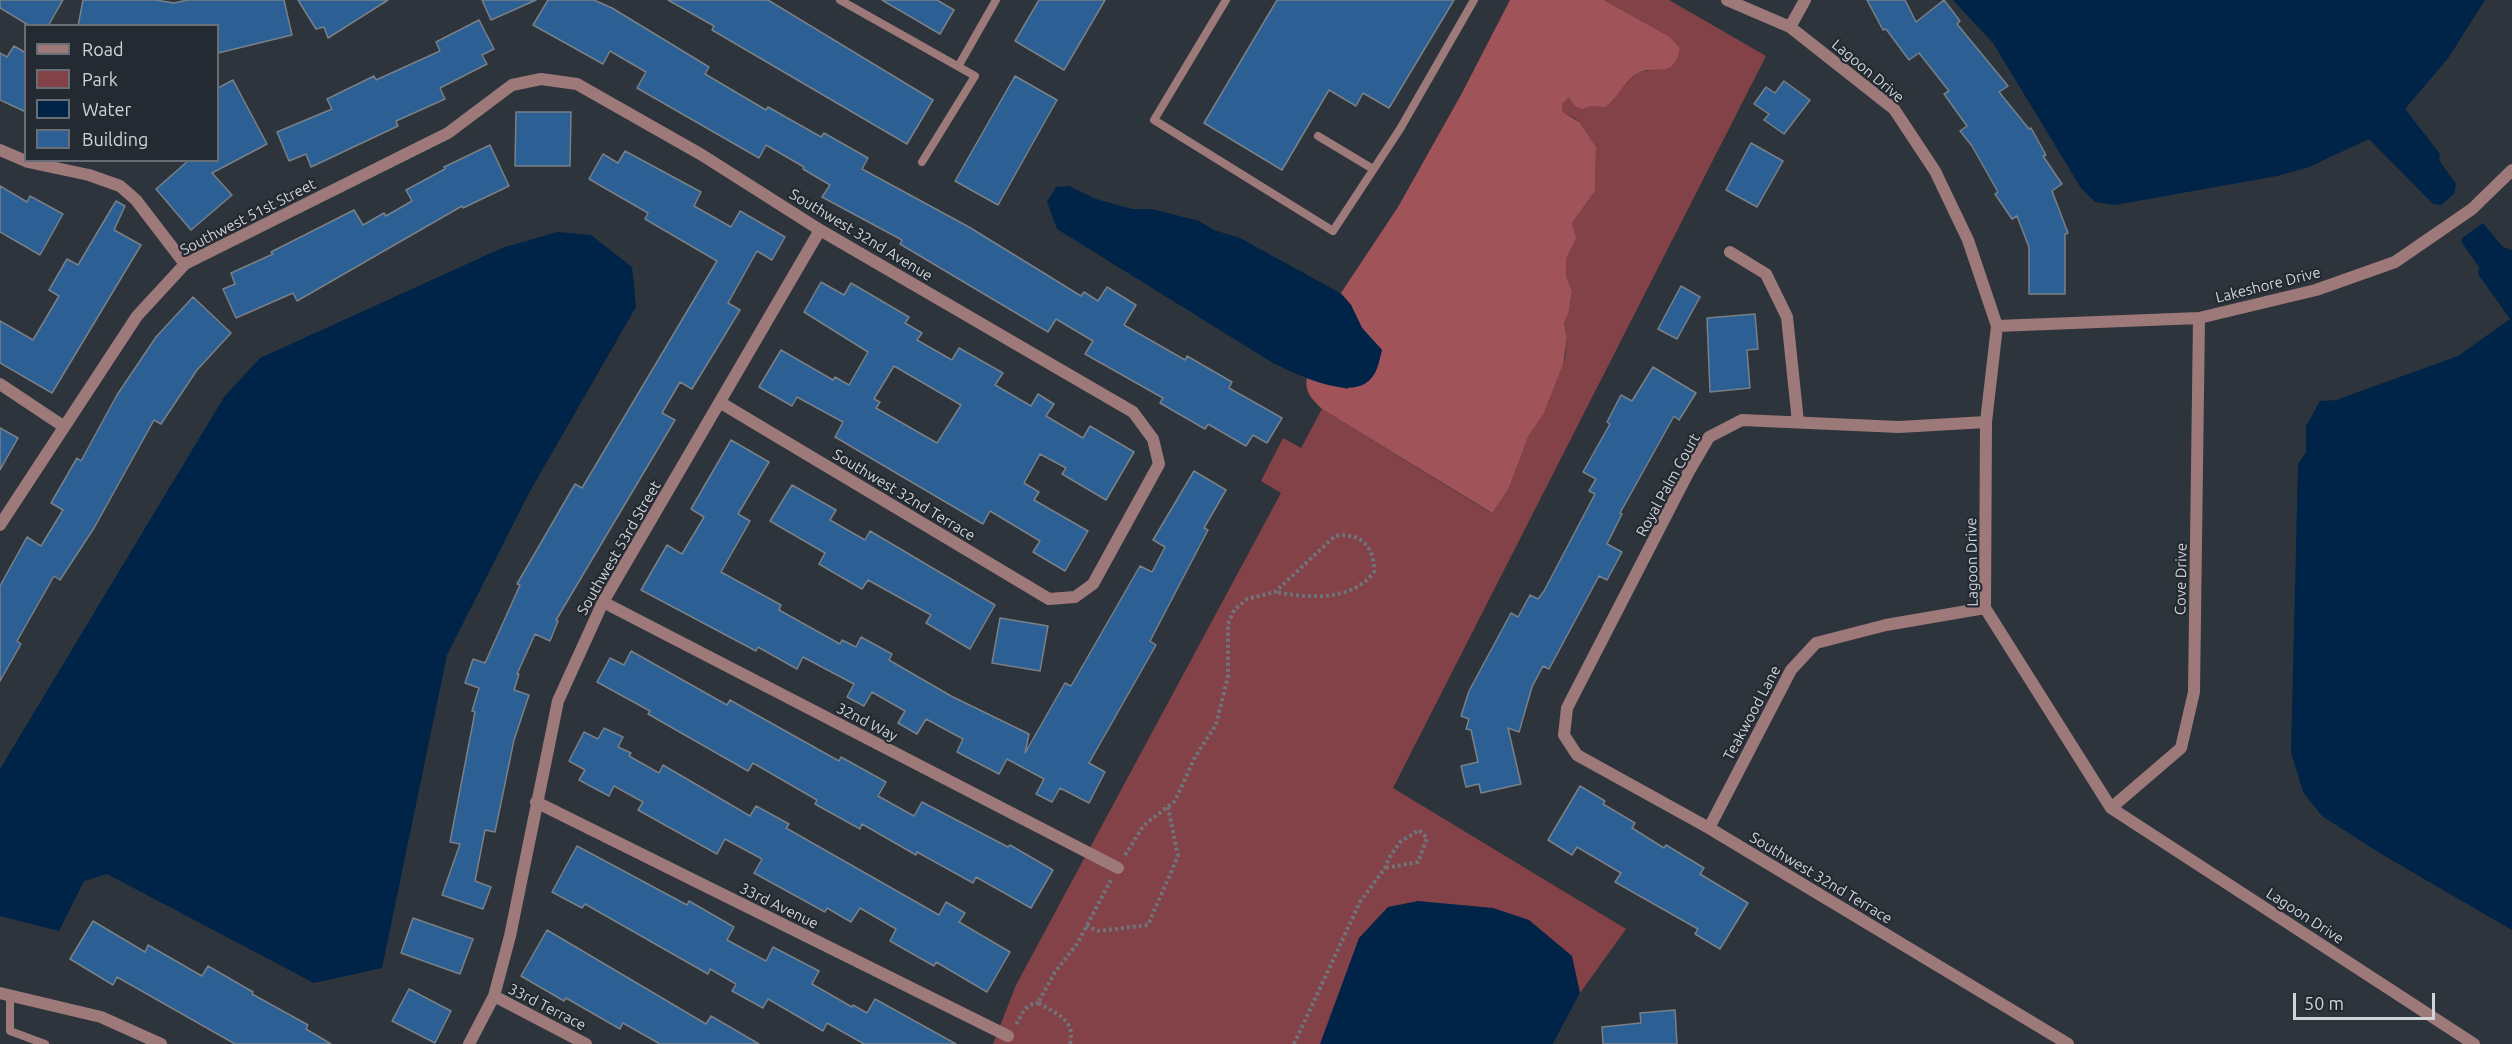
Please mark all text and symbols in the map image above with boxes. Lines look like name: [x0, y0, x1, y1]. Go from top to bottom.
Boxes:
legend: [24, 24, 219, 162]
street label: Lagoon Drive: [1828, 36, 1908, 106]
text: Road: [82, 39, 124, 59]
text: Park: [82, 69, 118, 89]
text: Water: [82, 99, 131, 119]
text: Building: [82, 129, 148, 149]
street label: Southwest 51st Street: [177, 175, 319, 259]
street label: Southwest 32nd Avenue: [786, 185, 936, 285]
street label: Lakeshore Drive: [2214, 263, 2322, 307]
street label: Royal Palm Court: [1632, 430, 1704, 540]
street label: Southwest 32nd Terrace: [829, 445, 979, 545]
street label: Southwest 53rd Street: [573, 478, 665, 618]
street label: Lagoon Drive: [1962, 517, 1982, 607]
street label: Cove Drive: [2171, 543, 2191, 615]
street label: Teakwood Lane: [1719, 663, 1785, 763]
street label: 32nd Way: [833, 699, 901, 745]
street label: Southwest 32nd Terrace: [1746, 828, 1896, 928]
street label: 33rd Avenue: [737, 879, 821, 933]
street label: Lagoon Drive: [2263, 884, 2347, 948]
street label: 33rd Terrace: [505, 980, 589, 1034]
scale bar: [2296, 981, 2438, 1019]
text: 50 m: [2304, 993, 2344, 1013]

